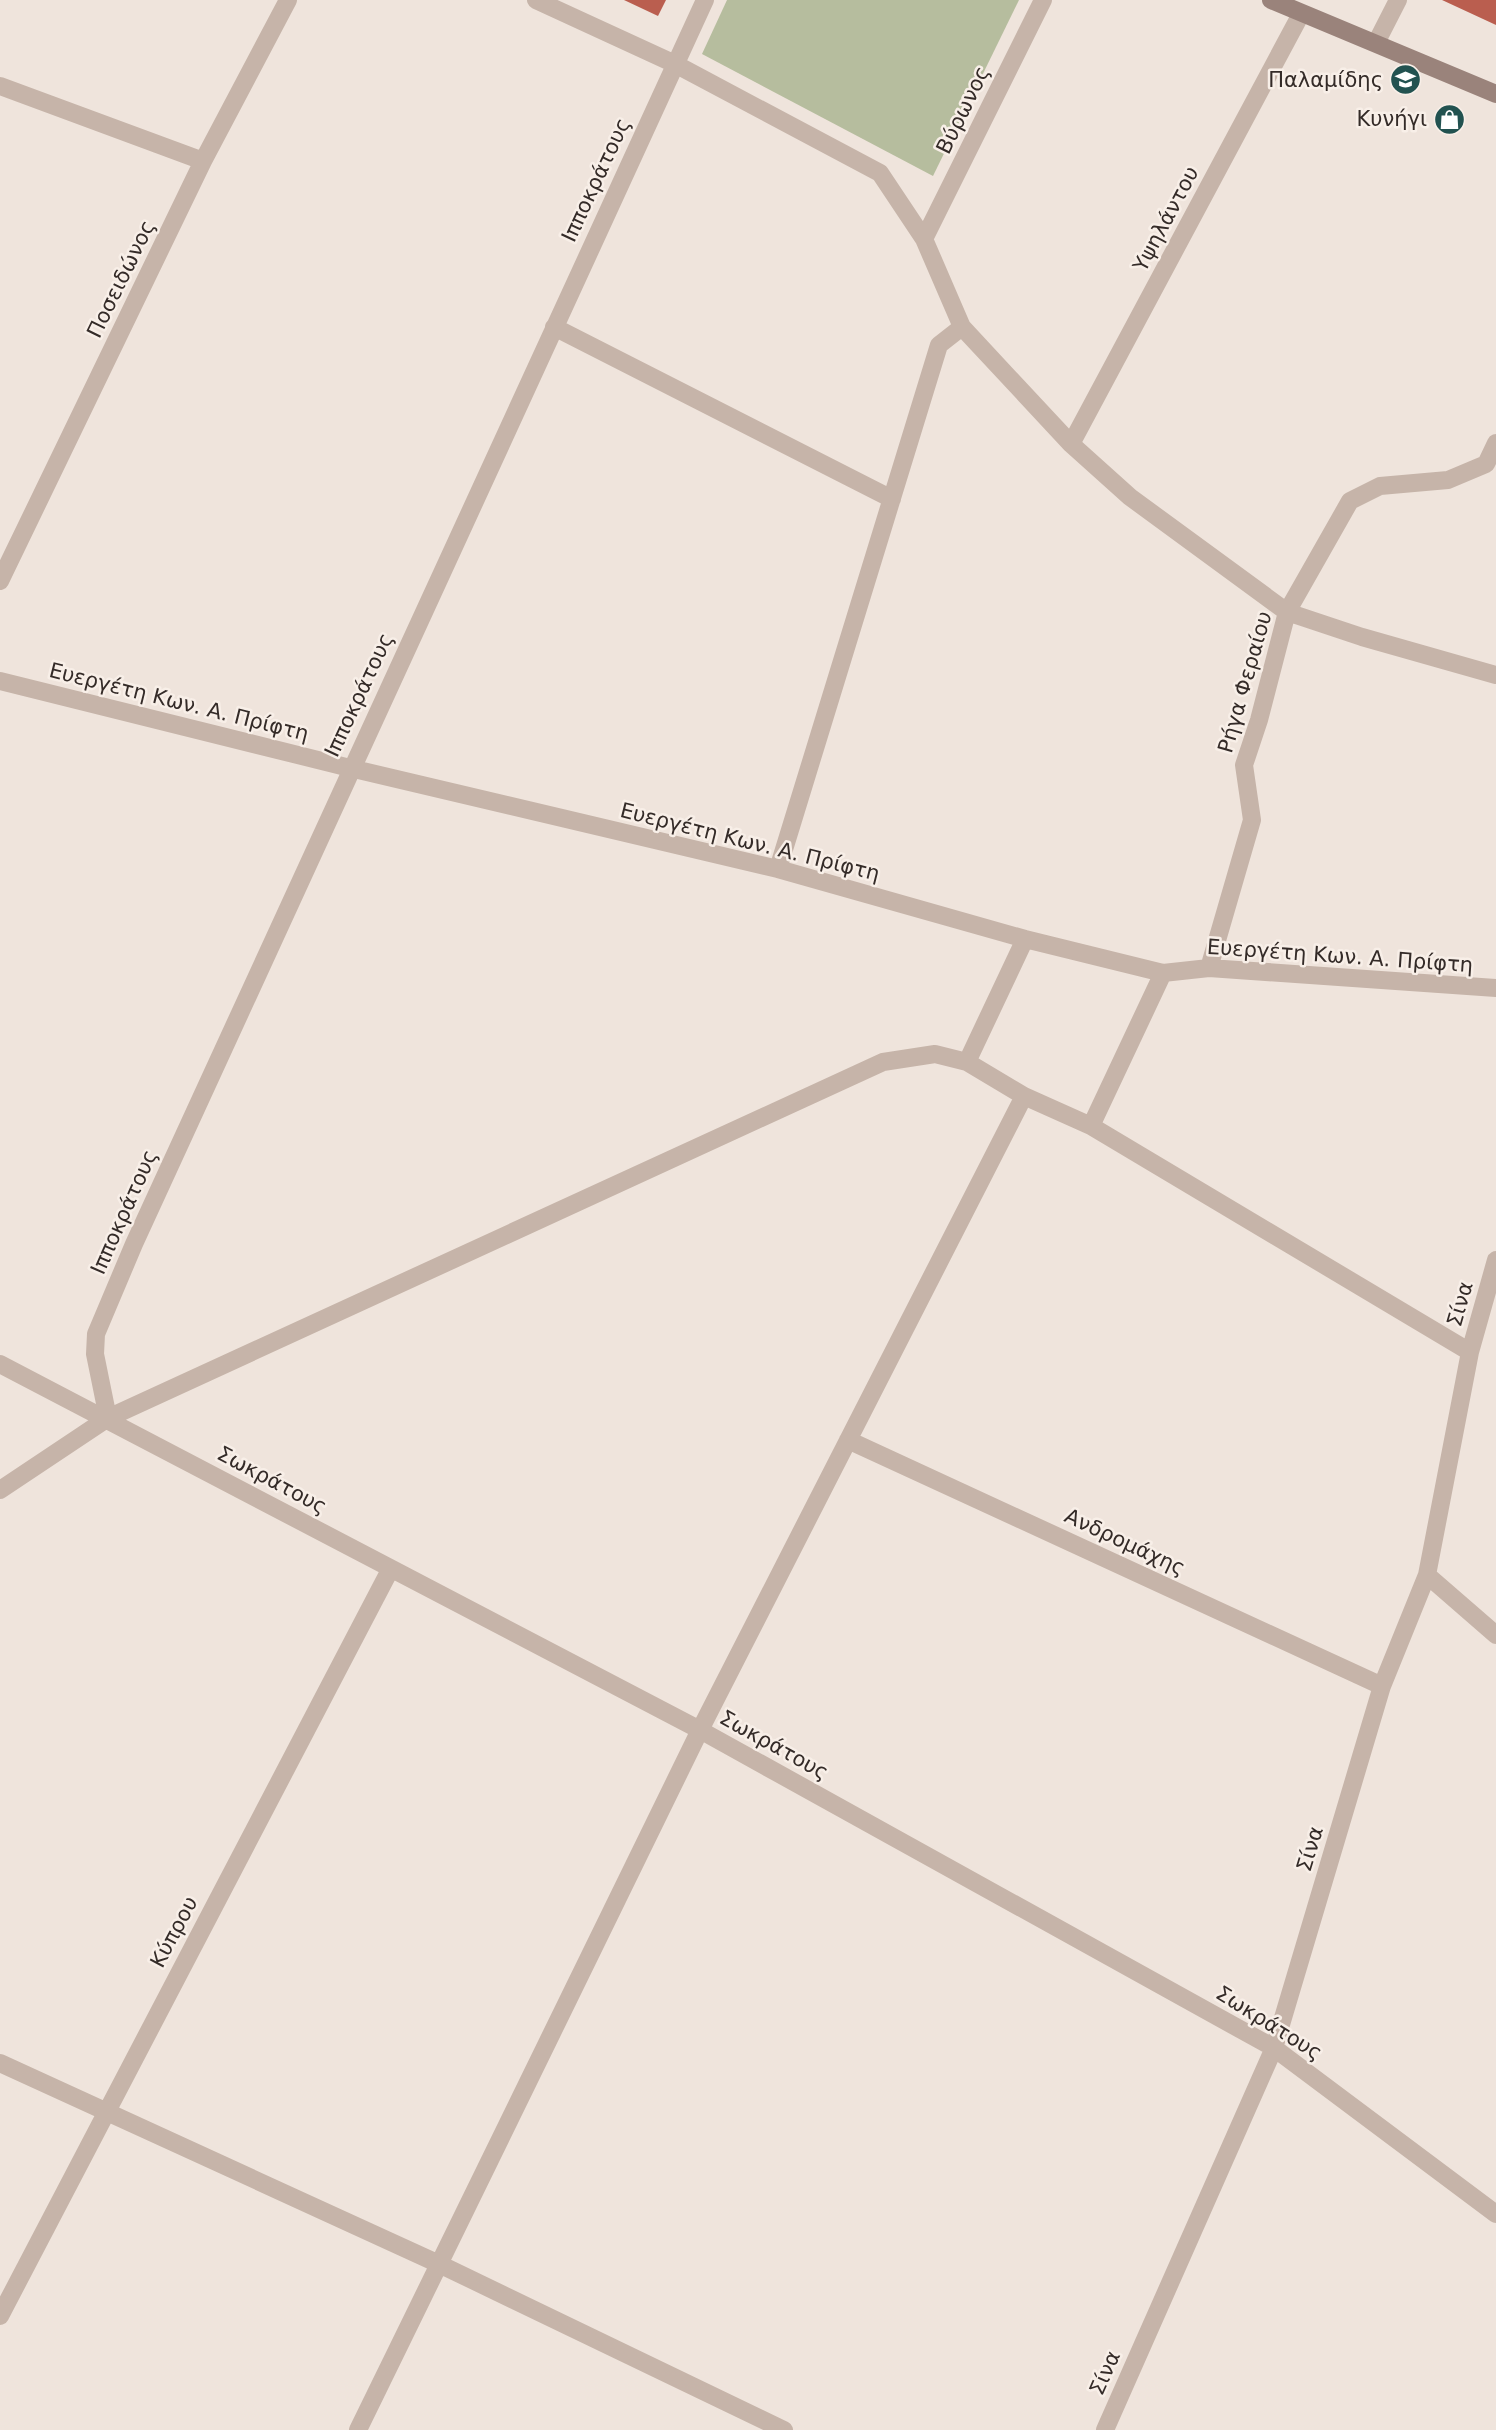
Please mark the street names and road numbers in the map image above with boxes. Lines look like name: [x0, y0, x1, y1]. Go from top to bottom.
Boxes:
street label: Βύρωνος: [932, 62, 994, 158]
street label: Ιπποκράτους: [557, 114, 635, 246]
street label: Υψηλάντου: [1128, 162, 1204, 277]
street label: Ποσειδώνος: [82, 216, 160, 342]
street label: Ρήγα Φεραίου: [1213, 608, 1277, 756]
street label: Ιπποκράτους: [320, 629, 398, 761]
street label: Ευεργέτη Κων. Α. Πρίφτη: [47, 658, 311, 746]
street label: Ευεργέτη Κων. Α. Πρίφτη: [618, 798, 882, 886]
street label: Ευεργέτη Κων. Α. Πρίφτη: [1206, 935, 1474, 977]
street label: Ιπποκράτους: [86, 1146, 162, 1278]
street label: Σίνα: [1442, 1279, 1478, 1329]
street label: Σωκράτους: [213, 1441, 331, 1519]
street label: Ανδρομάχης: [1061, 1504, 1189, 1580]
street label: Σωκράτους: [716, 1705, 832, 1785]
street label: Σίνα: [1292, 1824, 1328, 1874]
street label: Κύπρου: [145, 1892, 203, 1972]
street label: Σωκράτους: [1212, 1981, 1326, 2065]
street label: Σίνα: [1085, 2347, 1125, 2399]

